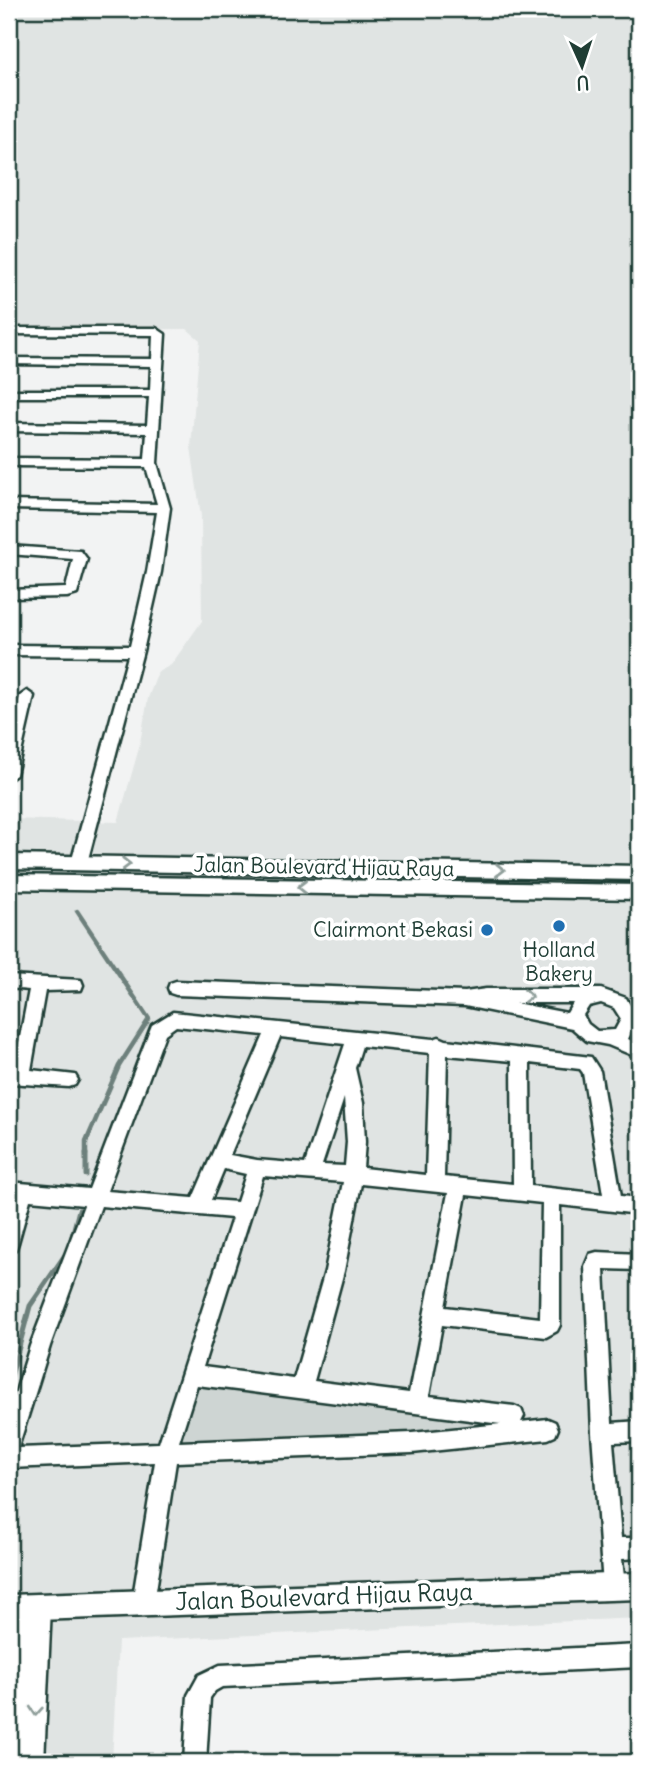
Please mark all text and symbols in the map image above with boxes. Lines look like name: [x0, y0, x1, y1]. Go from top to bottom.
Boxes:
north arrow: [546, 32, 616, 102]
text: U: [576, 71, 590, 95]
street label: Jalan Boulevard Hijau Raya: [193, 851, 455, 882]
one-way arrow: [121, 856, 132, 871]
one-way arrow: [496, 862, 506, 878]
one-way arrow: [296, 879, 306, 895]
place label: Clairmont Bekasi: [313, 916, 473, 943]
marker: Holland Bakery: [551, 918, 567, 934]
marker: Clairmont Bekasi: [479, 922, 495, 938]
place label: Holland Bakery: [523, 936, 595, 987]
one-way arrow: [523, 988, 534, 1004]
street label: Jalan Boulevard Hijau Raya: [175, 1576, 473, 1616]
one-way arrow: [29, 1706, 44, 1717]

